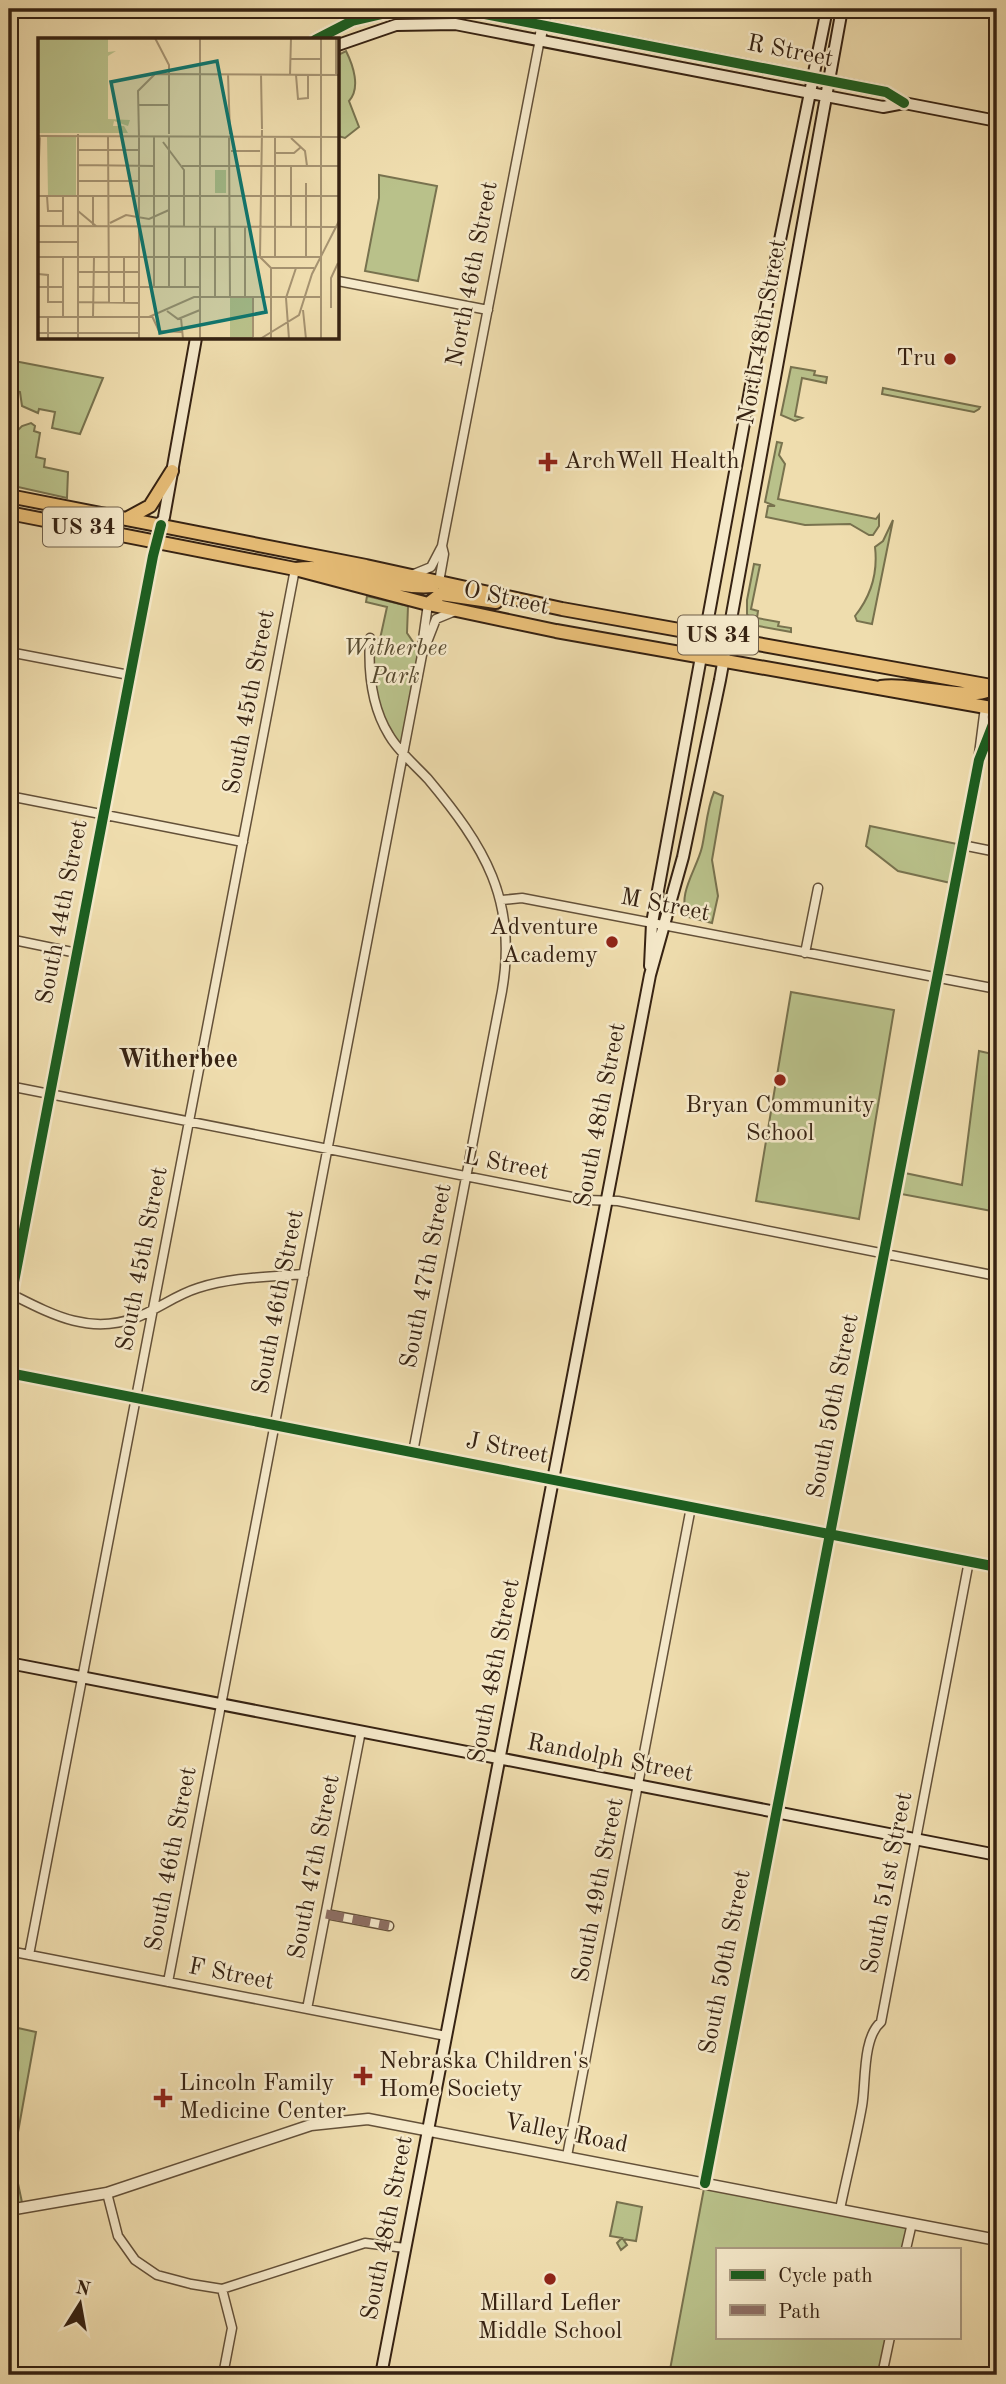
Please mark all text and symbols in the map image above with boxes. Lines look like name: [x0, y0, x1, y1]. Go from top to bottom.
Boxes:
street label: R Street: [745, 32, 835, 72]
inset map: [38, 38, 340, 340]
street label: North 46th Street: [443, 179, 503, 369]
street label: North 48th Street: [735, 237, 791, 427]
place label: Tru: [896, 347, 936, 371]
marker: Tru: [942, 351, 958, 367]
place label: ArchWell Health: [564, 450, 740, 474]
marker: ArchWell Health: [538, 452, 558, 472]
road number: US 34: [43, 508, 123, 547]
street label: O Street: [461, 578, 551, 620]
street label: South 45th Street: [220, 608, 280, 796]
road number: US 34: [678, 615, 758, 654]
park label: Witherbee Park: [343, 637, 447, 689]
street label: South 44th Street: [33, 818, 93, 1006]
street label: M Street: [618, 886, 712, 926]
place label: Adventure Academy: [489, 916, 598, 968]
marker: Adventure Academy: [604, 934, 620, 950]
street label: South 48th Street: [571, 1021, 631, 1209]
district label: Witherbee: [118, 1047, 238, 1073]
marker: Bryan Community School: [772, 1072, 788, 1088]
place label: Bryan Community School: [685, 1094, 875, 1146]
street label: L Street: [461, 1145, 551, 1185]
street label: South 45th Street: [113, 1165, 173, 1353]
street label: South 47th Street: [397, 1182, 457, 1370]
street label: South 46th Street: [249, 1208, 309, 1396]
street label: South 50th Street: [804, 1312, 864, 1500]
street label: J Street: [464, 1429, 550, 1469]
street label: South 48th Street: [465, 1577, 525, 1765]
street label: Randolph Street: [525, 1731, 695, 1787]
street label: South 46th Street: [142, 1765, 202, 1953]
street label: South 47th Street: [285, 1773, 345, 1961]
street label: South 51st Street: [859, 1790, 917, 1976]
street label: South 49th Street: [569, 1796, 629, 1984]
street label: South 50th Street: [696, 1868, 756, 2056]
street label: F Street: [186, 1955, 276, 1995]
place label: Nebraska Children's Home Society: [379, 2050, 589, 2102]
marker: Nebraska Children's Home Society: [353, 2066, 373, 2086]
place label: Lincoln Family Medicine Center: [179, 2072, 346, 2124]
marker: Lincoln Family Medicine Center: [153, 2088, 173, 2108]
street label: Valley Road: [502, 2110, 630, 2158]
street label: South 48th Street: [358, 2134, 418, 2322]
legend: [716, 2248, 960, 2338]
text: Cycle path: [778, 2266, 873, 2287]
north arrow: [46, 2268, 116, 2338]
marker: Millard Lefler Middle School: [542, 2271, 558, 2287]
text: N: [74, 2279, 92, 2301]
place label: Millard Lefler Middle School: [478, 2292, 622, 2344]
text: Path: [778, 2302, 821, 2323]

